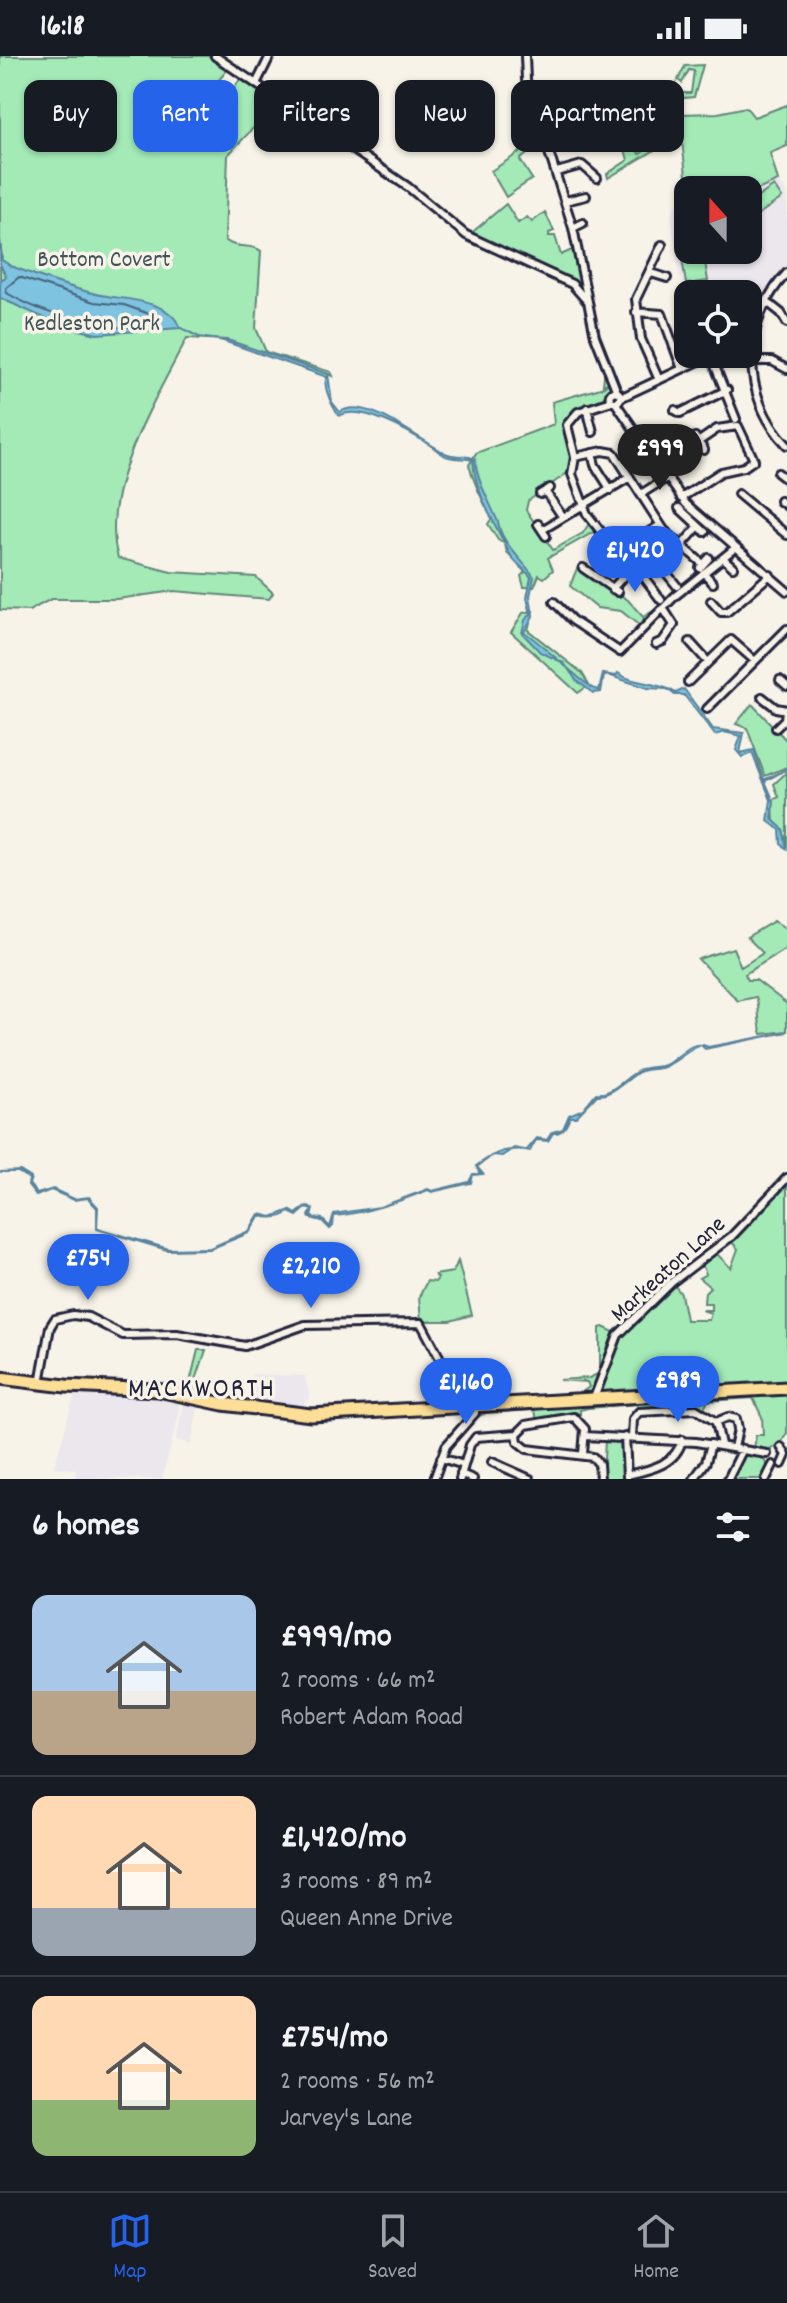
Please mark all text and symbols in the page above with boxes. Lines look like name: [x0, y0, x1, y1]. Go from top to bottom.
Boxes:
text: 16:18: [40, 7, 85, 50]
chip: Buy: [24, 80, 117, 152]
chip: Rent: [133, 80, 238, 152]
chip: Filters: [254, 80, 379, 152]
chip: New: [395, 80, 495, 152]
chip: Apartment: [511, 80, 684, 152]
north arrow: [674, 176, 762, 264]
map controls: [674, 176, 762, 368]
park label: Bottom Covert: [37, 244, 171, 278]
button: locate: [674, 280, 762, 368]
park label: Kedleston Park: [24, 308, 160, 342]
pin: £999: [613, 424, 707, 492]
text: £999: [636, 431, 684, 468]
pin: £1,420: [570, 526, 700, 594]
text: £1,420: [605, 533, 665, 570]
street label: Markeaton Lane: [604, 1209, 734, 1331]
pin: £754: [41, 1234, 135, 1302]
text: £754: [65, 1241, 111, 1278]
pin: £2,210: [246, 1242, 376, 1310]
text: £2,210: [281, 1249, 341, 1286]
pin: £989: [631, 1356, 725, 1424]
pin: £1,160: [401, 1358, 531, 1426]
text: £989: [654, 1363, 702, 1400]
text: £1,160: [438, 1365, 494, 1402]
district label: MACKWORTH: [128, 1371, 276, 1411]
text: 6 homes: [32, 1503, 140, 1552]
icon: filters: [711, 1505, 755, 1549]
text: £999/mo: [280, 1614, 392, 1663]
icon: home: [96, 1627, 192, 1723]
text: 2 rooms · 66 m²: [280, 1663, 436, 1700]
text: Robert Adam Road: [280, 1700, 463, 1737]
text: £1,420/mo: [280, 1815, 407, 1864]
icon: home: [96, 1828, 192, 1924]
text: 3 rooms · 89 m²: [280, 1864, 433, 1901]
text: Queen Anne Drive: [280, 1901, 453, 1938]
text: £754/mo: [280, 2015, 388, 2064]
icon: home: [96, 2028, 192, 2124]
text: 2 rooms · 56 m²: [280, 2064, 435, 2101]
text: Jarvey's Lane: [280, 2101, 412, 2138]
tab: Map: [108, 2209, 152, 2288]
tab: Saved: [368, 2209, 417, 2288]
tab: Home: [633, 2209, 679, 2288]

